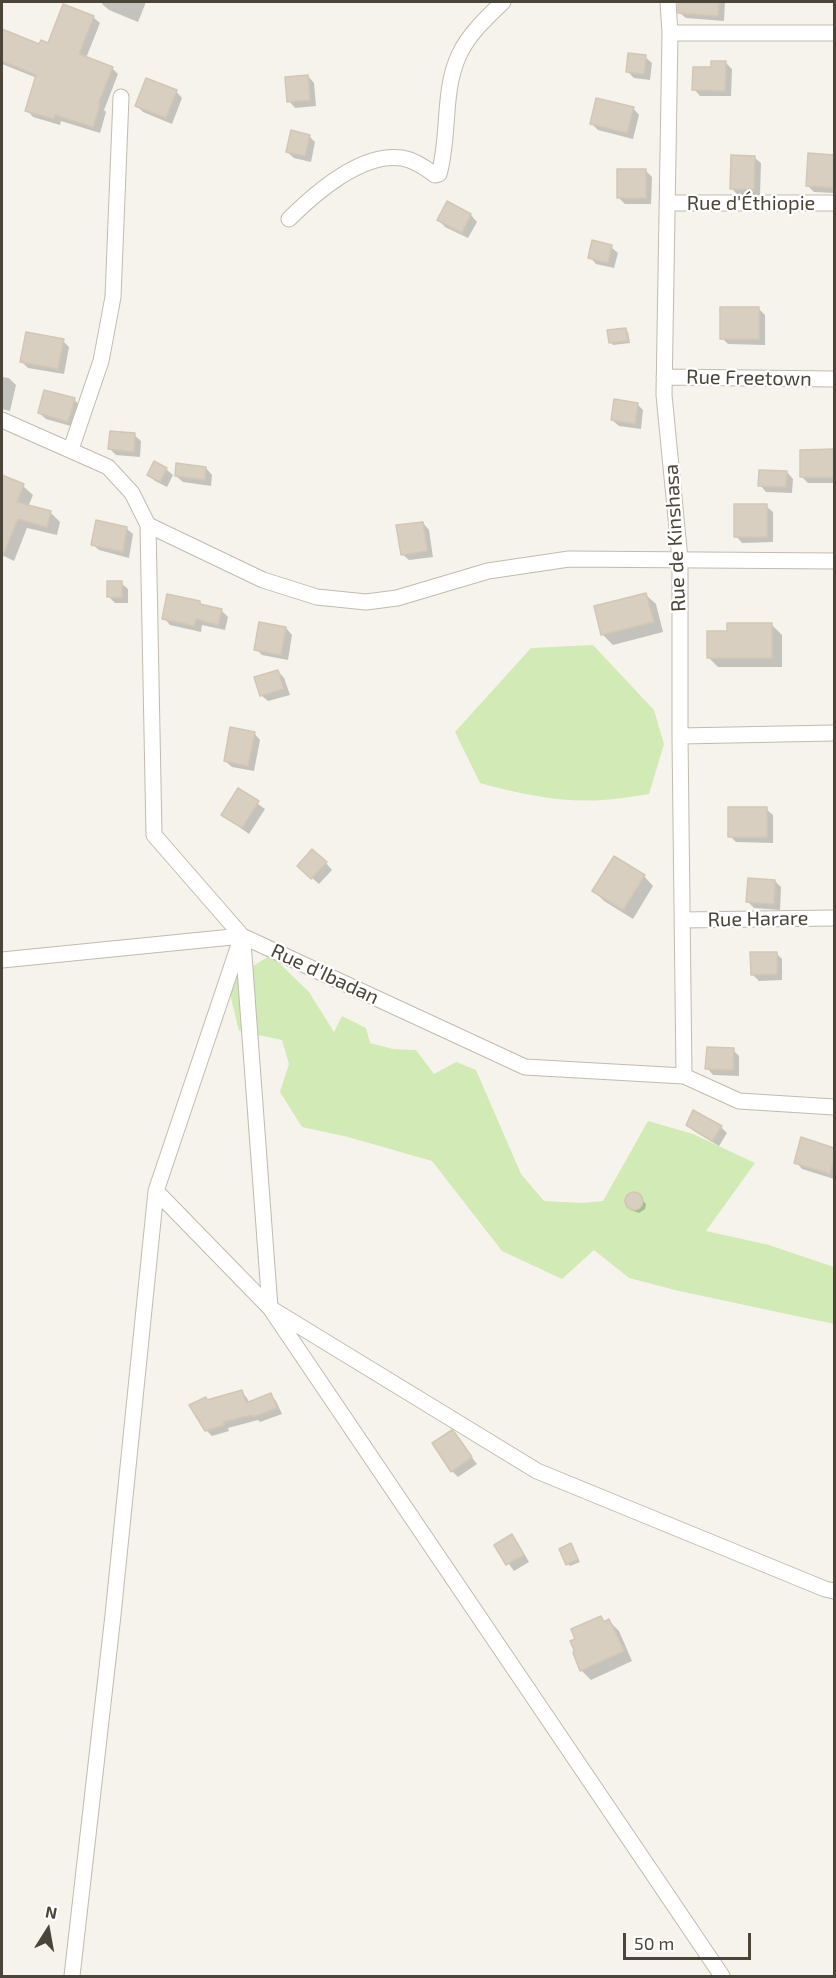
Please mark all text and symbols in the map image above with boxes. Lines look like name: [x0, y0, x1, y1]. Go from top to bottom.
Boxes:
street label: Rue d'Éthiopie: [687, 191, 815, 215]
street label: Rue Freetown: [686, 365, 812, 391]
street label: Rue de Kinshasa: [659, 464, 691, 612]
street label: Rue Harare: [707, 906, 809, 932]
street label: Rue d'Ibadan: [267, 939, 383, 1009]
north arrow: [18, 1900, 78, 1960]
text: N: [44, 1901, 59, 1922]
scale bar: [626, 1921, 754, 1959]
text: 50 m: [634, 1932, 674, 1954]

